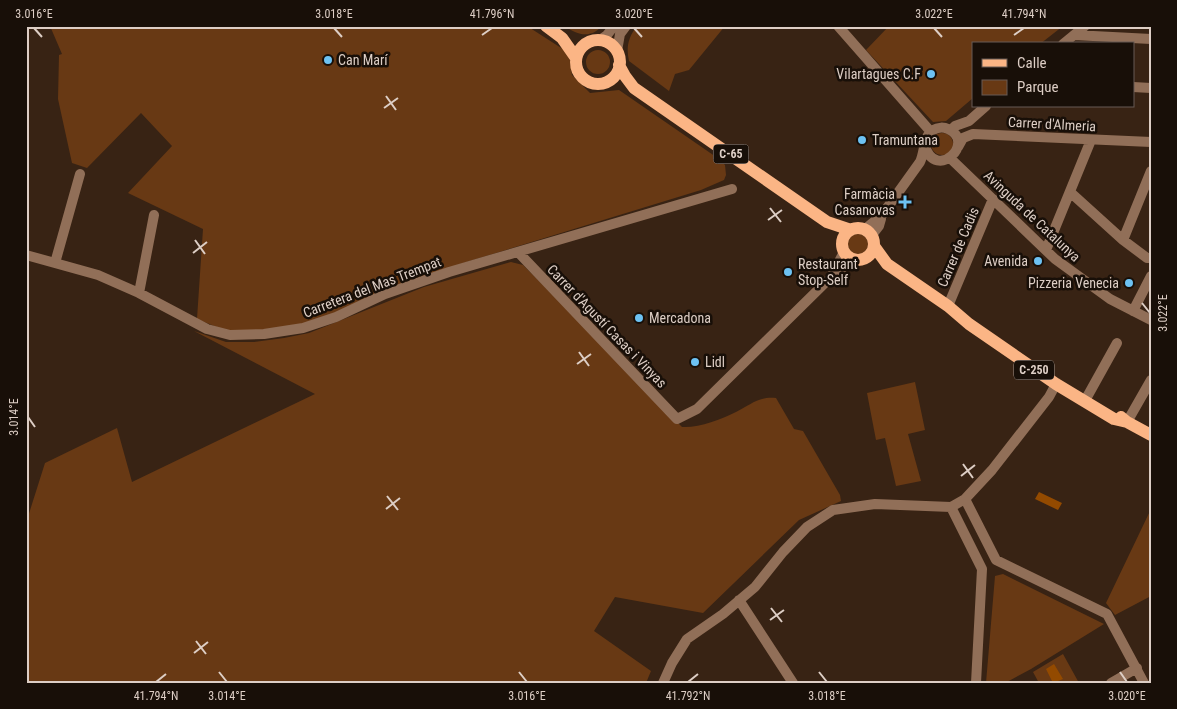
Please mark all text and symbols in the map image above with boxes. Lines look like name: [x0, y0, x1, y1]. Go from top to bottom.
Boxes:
text: 3.016°E: [15, 7, 53, 21]
text: 3.018°E: [315, 7, 353, 21]
text: 41.796°N: [470, 7, 514, 21]
text: 3.020°E: [615, 7, 653, 21]
text: 3.022°E: [915, 7, 953, 21]
text: 41.794°N: [1002, 7, 1046, 21]
legend: [972, 42, 1134, 108]
place label: Can Marí: [338, 52, 388, 68]
marker: Can Marí: [322, 54, 334, 66]
text: Calle: [1017, 54, 1047, 72]
place label: Vilartagues C.F: [836, 66, 921, 82]
marker: Vilartagues C.F: [925, 68, 937, 80]
text: Parque: [1017, 78, 1059, 96]
street label: Carrer d'Almeria: [1008, 114, 1096, 134]
place label: Tramuntana: [872, 132, 938, 148]
marker: Tramuntana: [856, 134, 868, 146]
road number: C-65: [714, 144, 748, 164]
street label: Avinguda de Catalunya: [981, 167, 1083, 265]
place label: Farmàcia Casanovas: [835, 186, 895, 218]
marker: Farmàcia Casanovas: [899, 196, 911, 208]
street label: Carrer de Cadis: [934, 205, 982, 289]
street label: Carretera del Mas Trempat: [301, 253, 443, 321]
place label: Avenida: [984, 253, 1028, 269]
marker: Avenida: [1032, 255, 1044, 267]
place label: Restaurant Stop-Self: [798, 256, 858, 288]
street label: Carrer d'Agustí Casas i Vinyas: [544, 261, 670, 391]
marker: Restaurant Stop-Self: [782, 266, 794, 278]
place label: Pizzeria Venecia: [1028, 275, 1119, 291]
marker: Pizzeria Venecia: [1123, 277, 1135, 289]
text: 3.022°E: [1156, 294, 1170, 332]
place label: Mercadona: [649, 310, 711, 326]
marker: Mercadona: [633, 312, 645, 324]
place label: Lidl: [705, 354, 725, 370]
marker: Lidl: [689, 356, 701, 368]
road number: C-250: [1014, 360, 1054, 380]
text: 3.014°E: [7, 398, 21, 436]
text: 41.794°N: [134, 689, 178, 703]
text: 3.014°E: [208, 689, 246, 703]
text: 3.016°E: [508, 689, 546, 703]
text: 41.792°N: [666, 689, 710, 703]
text: 3.018°E: [808, 689, 846, 703]
text: 3.020°E: [1108, 689, 1146, 703]

